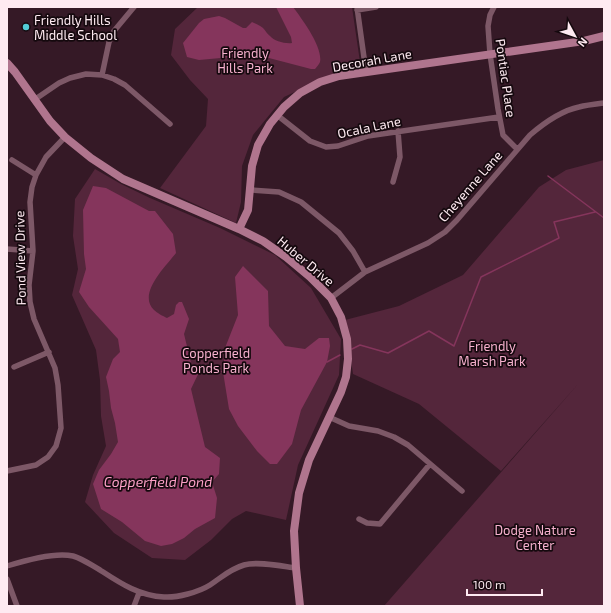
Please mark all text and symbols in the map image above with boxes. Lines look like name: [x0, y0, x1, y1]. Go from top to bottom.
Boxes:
place label: Friendly Hills Middle School: [34, 12, 117, 43]
north arrow: [555, 16, 595, 56]
marker: Friendly Hills Middle School: [21, 22, 31, 32]
text: N: [575, 36, 591, 50]
street label: Pontiac Place: [493, 38, 519, 118]
park label: Friendly Hills Park: [217, 45, 273, 76]
street label: Decorah Lane: [331, 45, 413, 75]
street label: Ocala Lane: [336, 112, 402, 142]
street label: Cheyenne Lane: [435, 147, 505, 225]
street label: Pond View Drive: [11, 210, 29, 306]
street label: Huber Drive: [274, 233, 338, 289]
park label: Friendly Marsh Park: [458, 338, 526, 369]
park label: Copperfield Ponds Park: [182, 345, 250, 376]
water label: Copperfield Pond: [104, 473, 212, 490]
park label: Dodge Nature Center: [494, 522, 576, 553]
scale bar: [467, 571, 542, 597]
text: 100 m: [473, 577, 505, 591]

